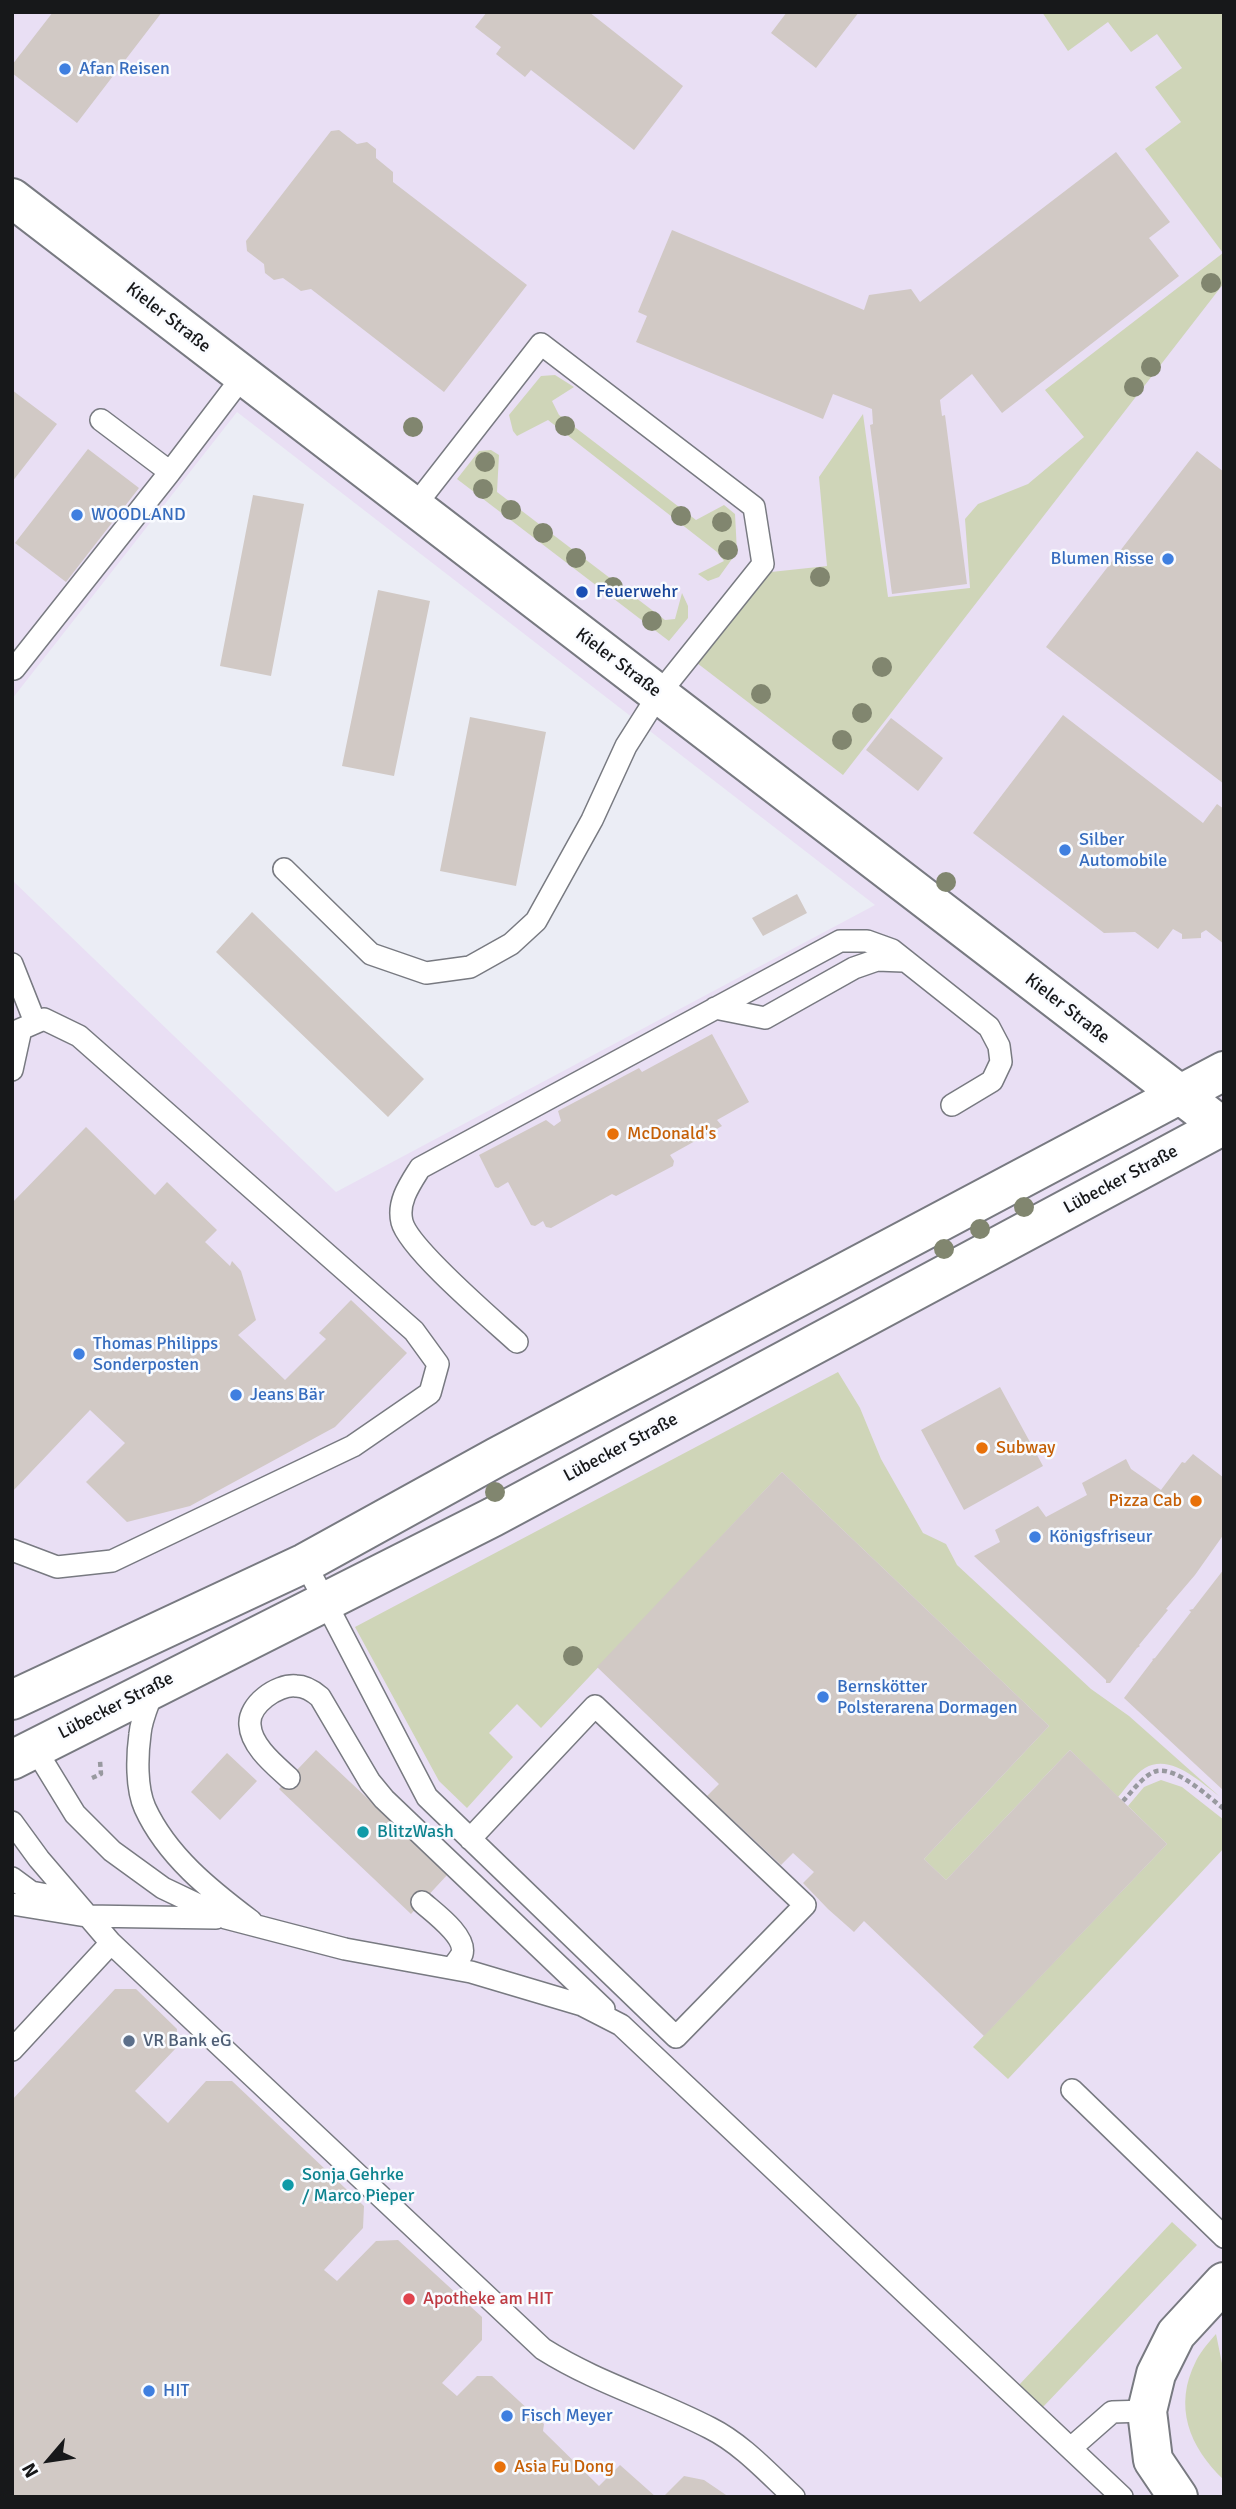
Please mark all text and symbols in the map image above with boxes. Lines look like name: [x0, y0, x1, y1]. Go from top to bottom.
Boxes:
place label: Afan Reisen: [79, 58, 170, 80]
marker: Afan Reisen: [57, 61, 73, 77]
street label: Kieler Straße: [121, 278, 215, 358]
place label: WOODLAND: [91, 504, 186, 526]
marker: WOODLAND: [69, 507, 85, 523]
place label: Blumen Risse: [1051, 548, 1154, 570]
marker: Blumen Risse: [1160, 551, 1176, 567]
place label: Feuerwehr: [596, 581, 678, 603]
marker: Feuerwehr: [574, 584, 590, 600]
street label: Kieler Straße: [571, 624, 665, 702]
place label: Silber Automobile: [1079, 829, 1167, 872]
marker: Silber Automobile: [1057, 842, 1073, 858]
street label: Kieler Straße: [1020, 969, 1114, 1049]
place label: McDonald's: [627, 1123, 716, 1145]
marker: McDonald's: [605, 1126, 621, 1142]
street label: Lübecker Straße: [1060, 1141, 1182, 1219]
place label: Thomas Philipps Sonderposten: [93, 1333, 218, 1376]
marker: Thomas Philipps Sonderposten: [71, 1346, 87, 1362]
place label: Jeans Bär: [250, 1384, 325, 1406]
marker: Jeans Bär: [228, 1387, 244, 1403]
street label: Lübecker Straße: [560, 1409, 682, 1487]
place label: Subway: [996, 1437, 1055, 1459]
marker: Subway: [974, 1440, 990, 1456]
place label: Pizza Cab: [1108, 1490, 1182, 1512]
marker: Pizza Cab: [1188, 1493, 1204, 1509]
place label: Königsfriseur: [1049, 1526, 1152, 1548]
marker: Königsfriseur: [1027, 1529, 1043, 1545]
street label: Lübecker Straße: [55, 1668, 177, 1744]
place label: Bernskötter Polsterarena Dormagen: [837, 1676, 1018, 1718]
marker: Bernskötter Polsterarena Dormagen: [815, 1689, 831, 1705]
place label: BlitzWash: [377, 1821, 454, 1843]
marker: BlitzWash: [355, 1824, 371, 1840]
place label: VR Bank eG: [143, 2030, 232, 2052]
marker: VR Bank eG: [121, 2033, 137, 2049]
place label: Sonja Gehrke / Marco Pieper: [302, 2164, 414, 2206]
marker: Sonja Gehrke / Marco Pieper: [280, 2177, 296, 2193]
place label: Apotheke am HIT: [423, 2288, 553, 2310]
marker: Apotheke am HIT: [401, 2291, 417, 2307]
place label: HIT: [163, 2380, 189, 2402]
marker: HIT: [141, 2383, 157, 2399]
place label: Fisch Meyer: [521, 2405, 613, 2427]
marker: Fisch Meyer: [499, 2408, 515, 2424]
north arrow: [14, 2425, 84, 2495]
place label: Asia Fu Dong: [514, 2456, 614, 2478]
text: N: [17, 2459, 44, 2482]
marker: Asia Fu Dong: [492, 2459, 508, 2475]

